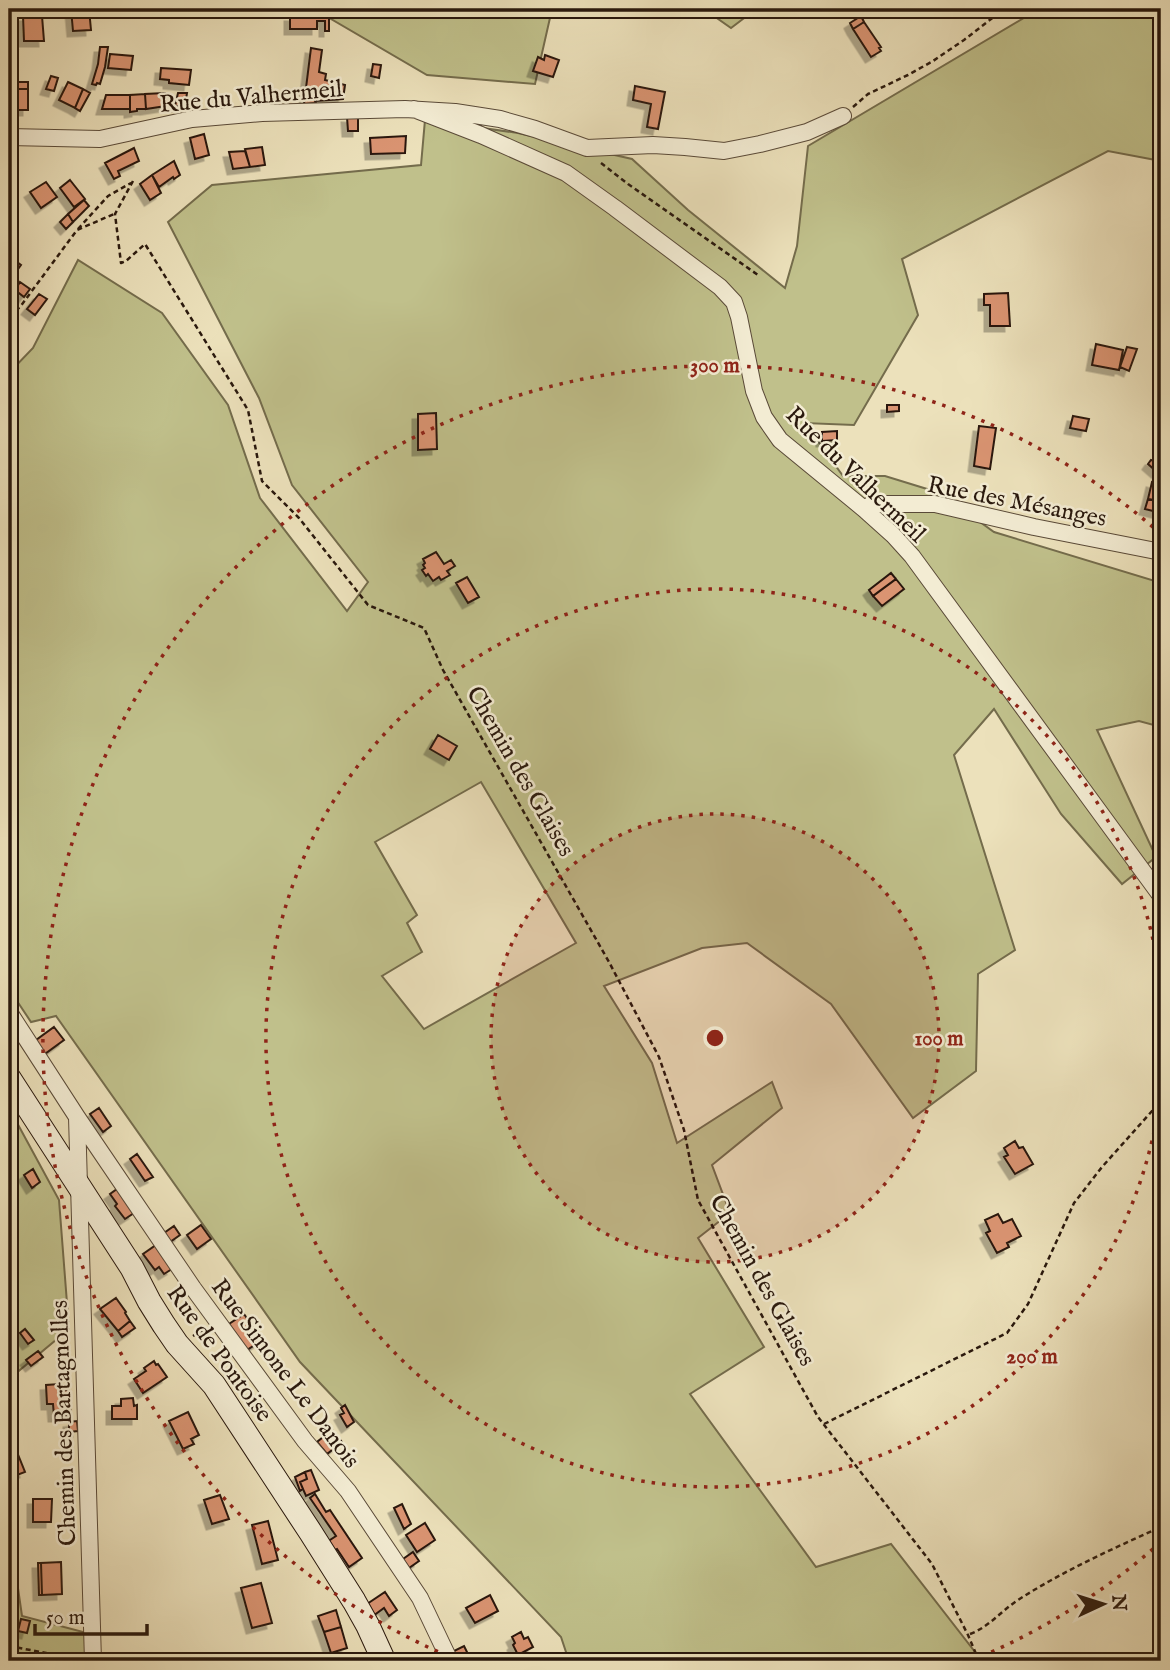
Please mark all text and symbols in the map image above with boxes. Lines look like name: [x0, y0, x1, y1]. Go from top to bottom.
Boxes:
street label: Rue du Valhermeil: [158, 74, 344, 121]
text: 300 m: [690, 353, 740, 380]
street label: Rue du Valhermeil: [778, 400, 932, 550]
street label: Rue des Mésanges: [925, 470, 1109, 535]
street label: Chemin des Glaises: [458, 681, 581, 863]
centre of rings: [703, 1026, 727, 1050]
text: 100 m: [914, 1026, 964, 1053]
street label: Chemin des Glaises: [702, 1189, 822, 1372]
street label: Rue Simone Le Danois: [203, 1273, 366, 1475]
street label: Rue de Pontoise: [159, 1279, 279, 1428]
street label: Chemin des Bartagnolles: [45, 1299, 84, 1546]
text: 200 m: [1006, 1344, 1058, 1371]
north arrow: [1068, 1568, 1138, 1638]
scale bar: [35, 1593, 147, 1637]
text: N: [1105, 1593, 1131, 1613]
text: 50 m: [46, 1605, 85, 1632]

